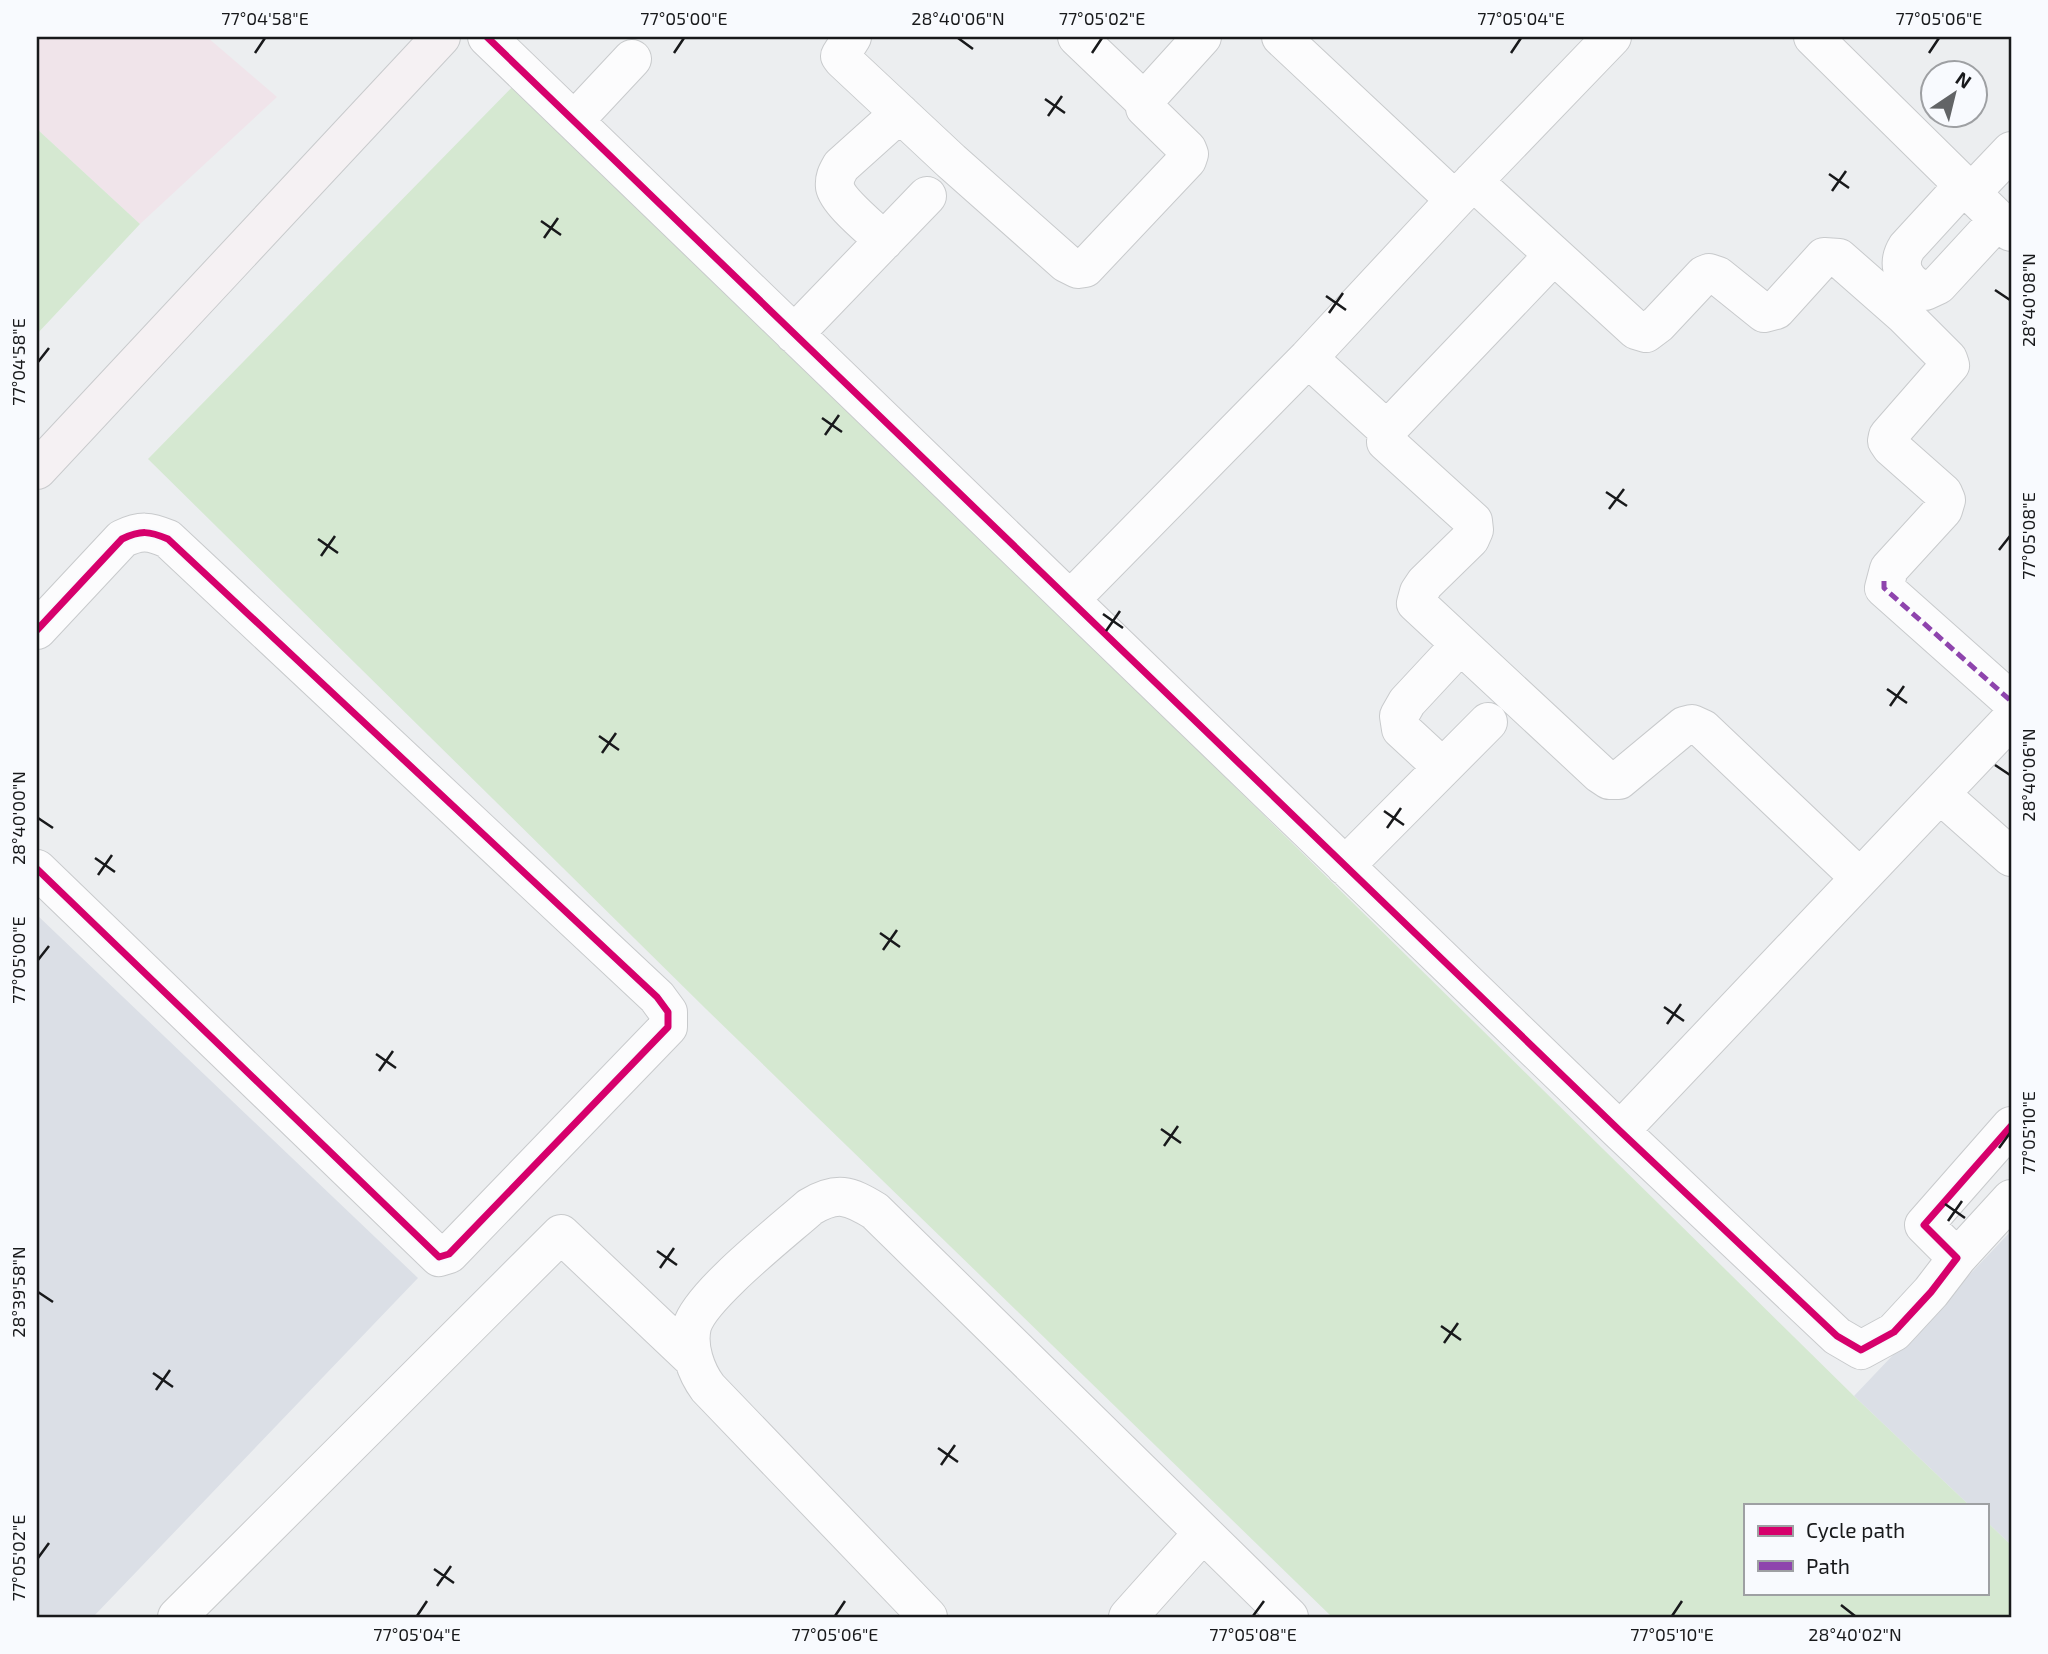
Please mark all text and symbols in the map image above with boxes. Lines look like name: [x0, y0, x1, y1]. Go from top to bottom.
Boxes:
text: 77°04'58"E: [221, 7, 309, 29]
text: 77°05'00"E: [640, 7, 728, 29]
text: 28°40'06"N: [911, 7, 1005, 29]
text: 77°05'02"E: [1059, 7, 1145, 29]
text: 77°05'04"E: [1477, 7, 1565, 29]
text: 77°05'06"E: [1896, 7, 1982, 29]
north arrow: [1918, 60, 1988, 130]
text: N: [1952, 66, 1976, 93]
text: 28°40'08"N: [2017, 253, 2039, 347]
text: 77°04'58"E: [7, 318, 29, 406]
text: 77°05'08"E: [2017, 492, 2039, 580]
text: 28°40'06"N: [2017, 728, 2039, 822]
text: 28°40'00"N: [7, 771, 29, 865]
text: 77°05'00"E: [7, 916, 29, 1004]
text: 77°05'10"E: [2017, 1091, 2039, 1175]
text: 28°39'58"N: [7, 1246, 29, 1338]
legend: [1744, 1504, 1988, 1594]
text: 77°05'02"E: [7, 1515, 29, 1601]
text: Cycle path: [1806, 1517, 1905, 1542]
text: Path: [1806, 1553, 1850, 1578]
text: 77°05'04"E: [373, 1623, 461, 1645]
text: 77°05'06"E: [792, 1623, 878, 1645]
text: 77°05'08"E: [1209, 1623, 1297, 1645]
text: 77°05'10"E: [1630, 1623, 1714, 1645]
text: 28°40'02"N: [1808, 1623, 1902, 1645]

